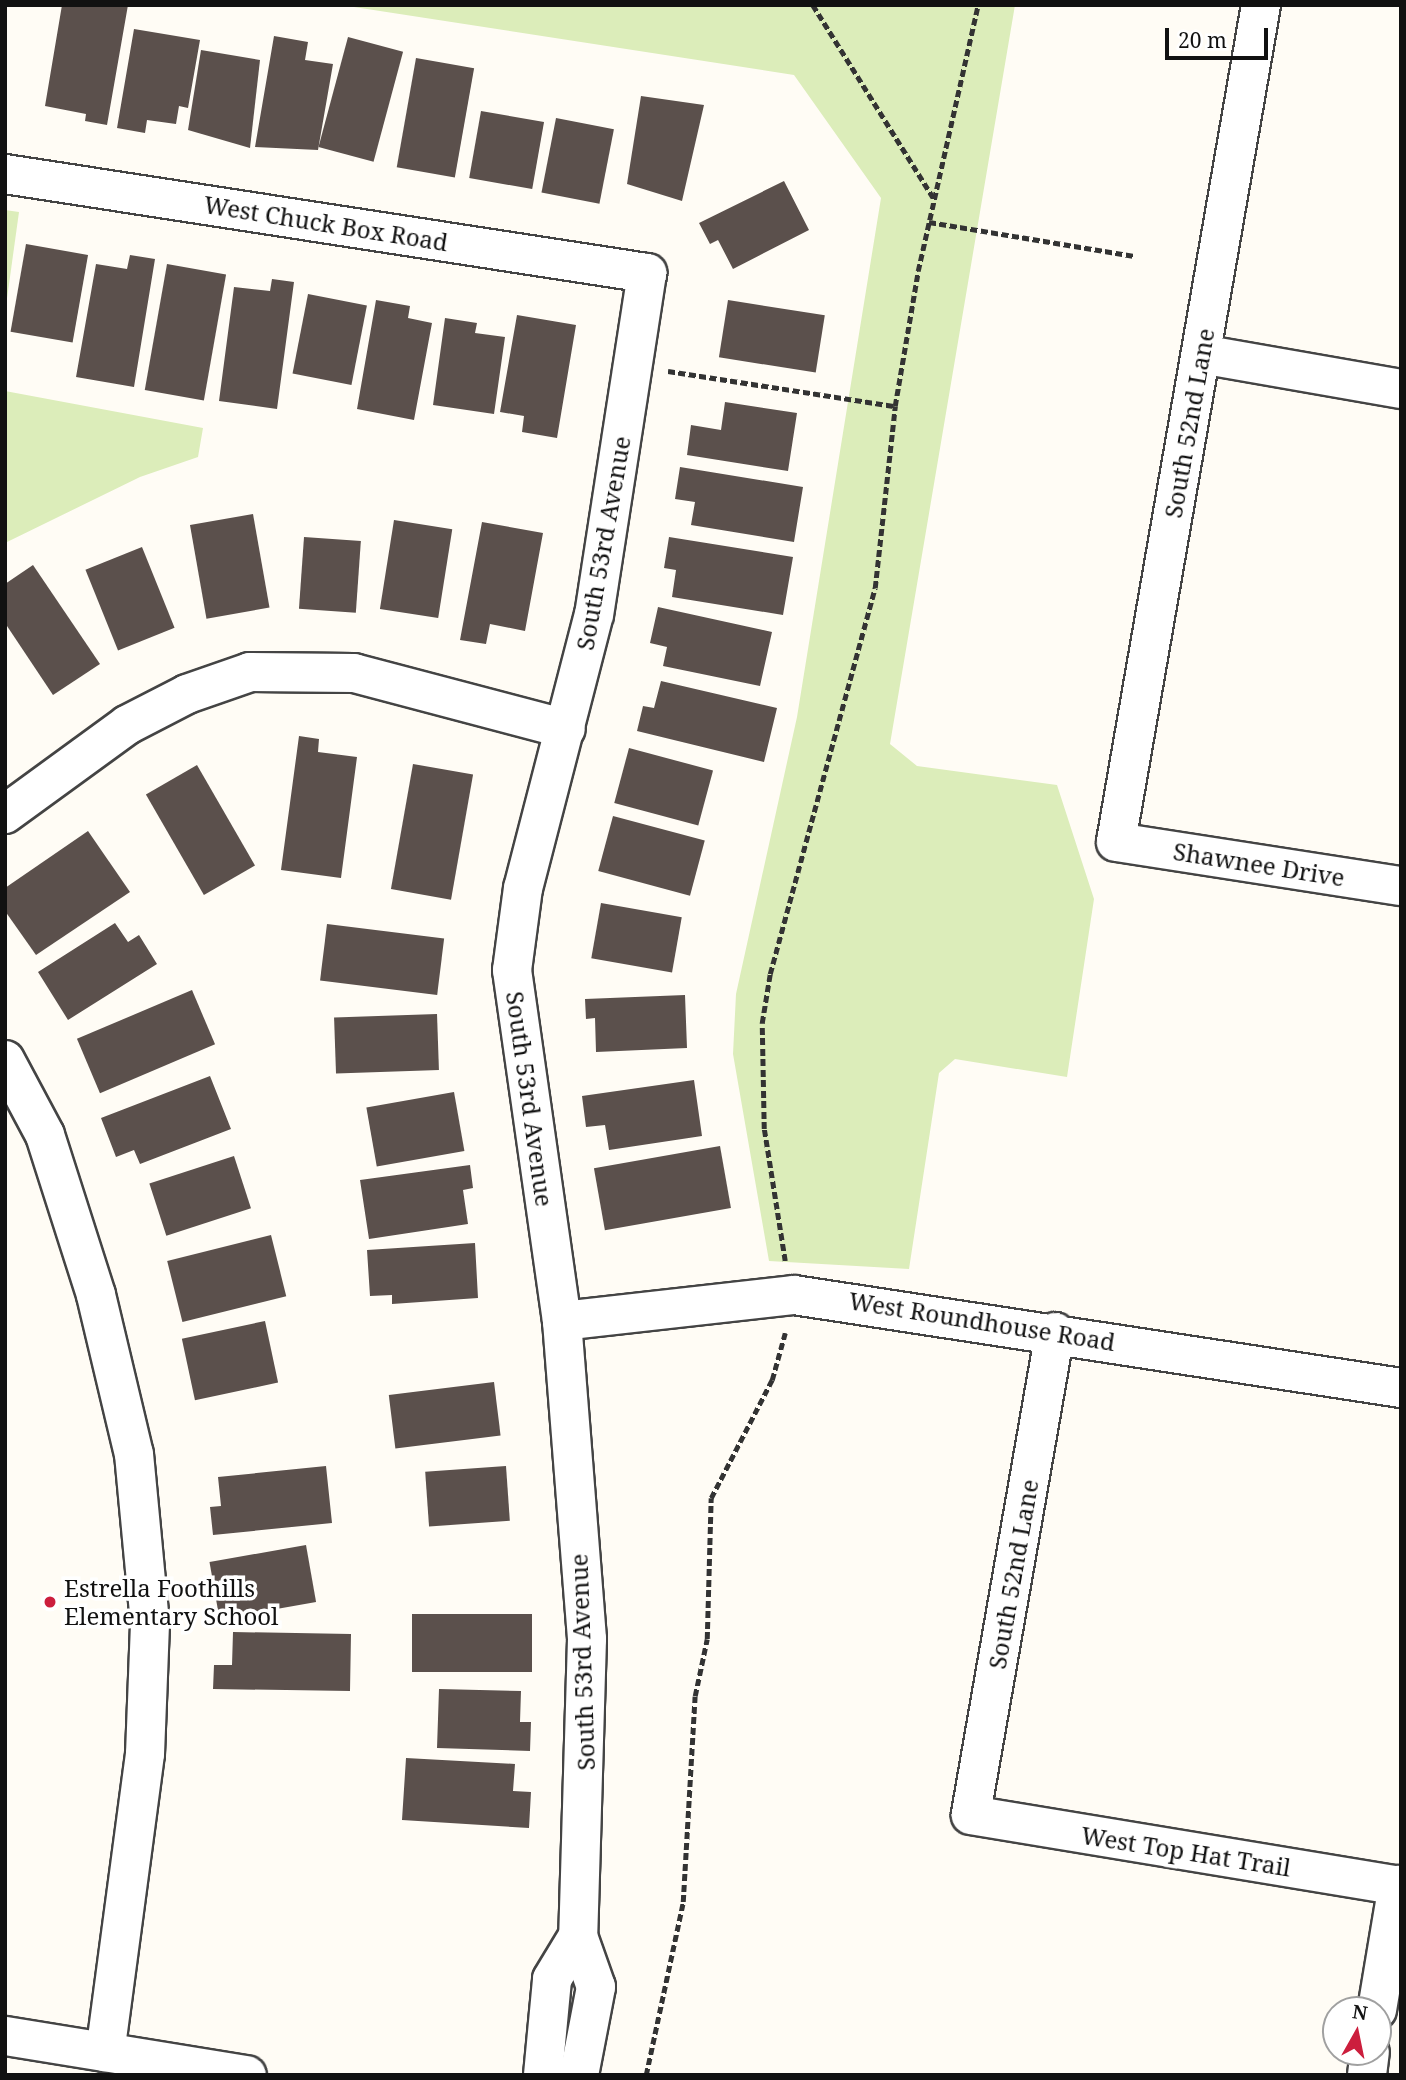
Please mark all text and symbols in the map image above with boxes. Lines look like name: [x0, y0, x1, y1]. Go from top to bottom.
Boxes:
scale bar: [1168, 14, 1271, 58]
text: 20 m: [1178, 26, 1227, 54]
street label: West Chuck Box Road: [202, 189, 450, 257]
street label: South 52nd Lane: [1158, 326, 1220, 520]
street label: South 53rd Avenue: [570, 434, 636, 652]
street label: Shawnee Drive: [1171, 836, 1347, 892]
street label: South 53rd Avenue: [501, 990, 559, 1208]
street label: West Roundhouse Road: [847, 1286, 1117, 1356]
street label: South 52nd Lane: [982, 1477, 1044, 1671]
street label: South 53rd Avenue: [564, 1553, 600, 1771]
place label: Estrella Foothills Elementary School: [64, 1574, 279, 1630]
marker: Estrella Foothills Elementary School: [42, 1594, 58, 1610]
street label: West Top Hat Trail: [1079, 1820, 1293, 1882]
north arrow: [1322, 1996, 1392, 2066]
text: N: [1351, 1998, 1369, 2026]

